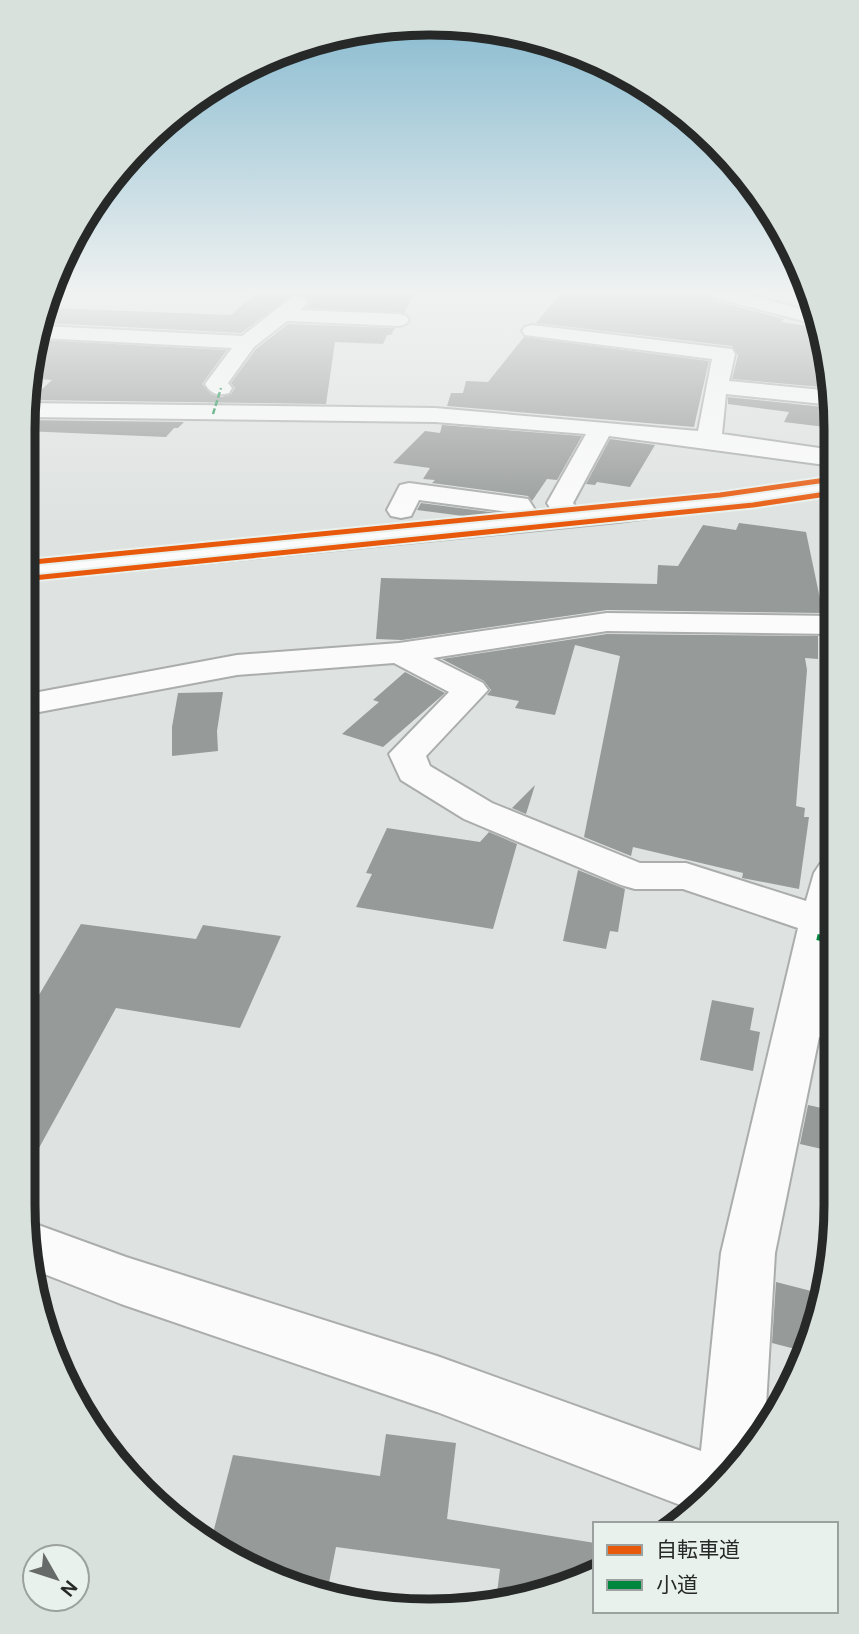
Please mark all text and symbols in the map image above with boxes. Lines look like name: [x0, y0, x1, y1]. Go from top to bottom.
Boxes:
legend: [593, 1522, 838, 1613]
text: 自転車道: [656, 1536, 740, 1564]
north arrow: [21, 1543, 91, 1613]
text: 小道: [656, 1571, 698, 1599]
text: N: [55, 1575, 83, 1602]

